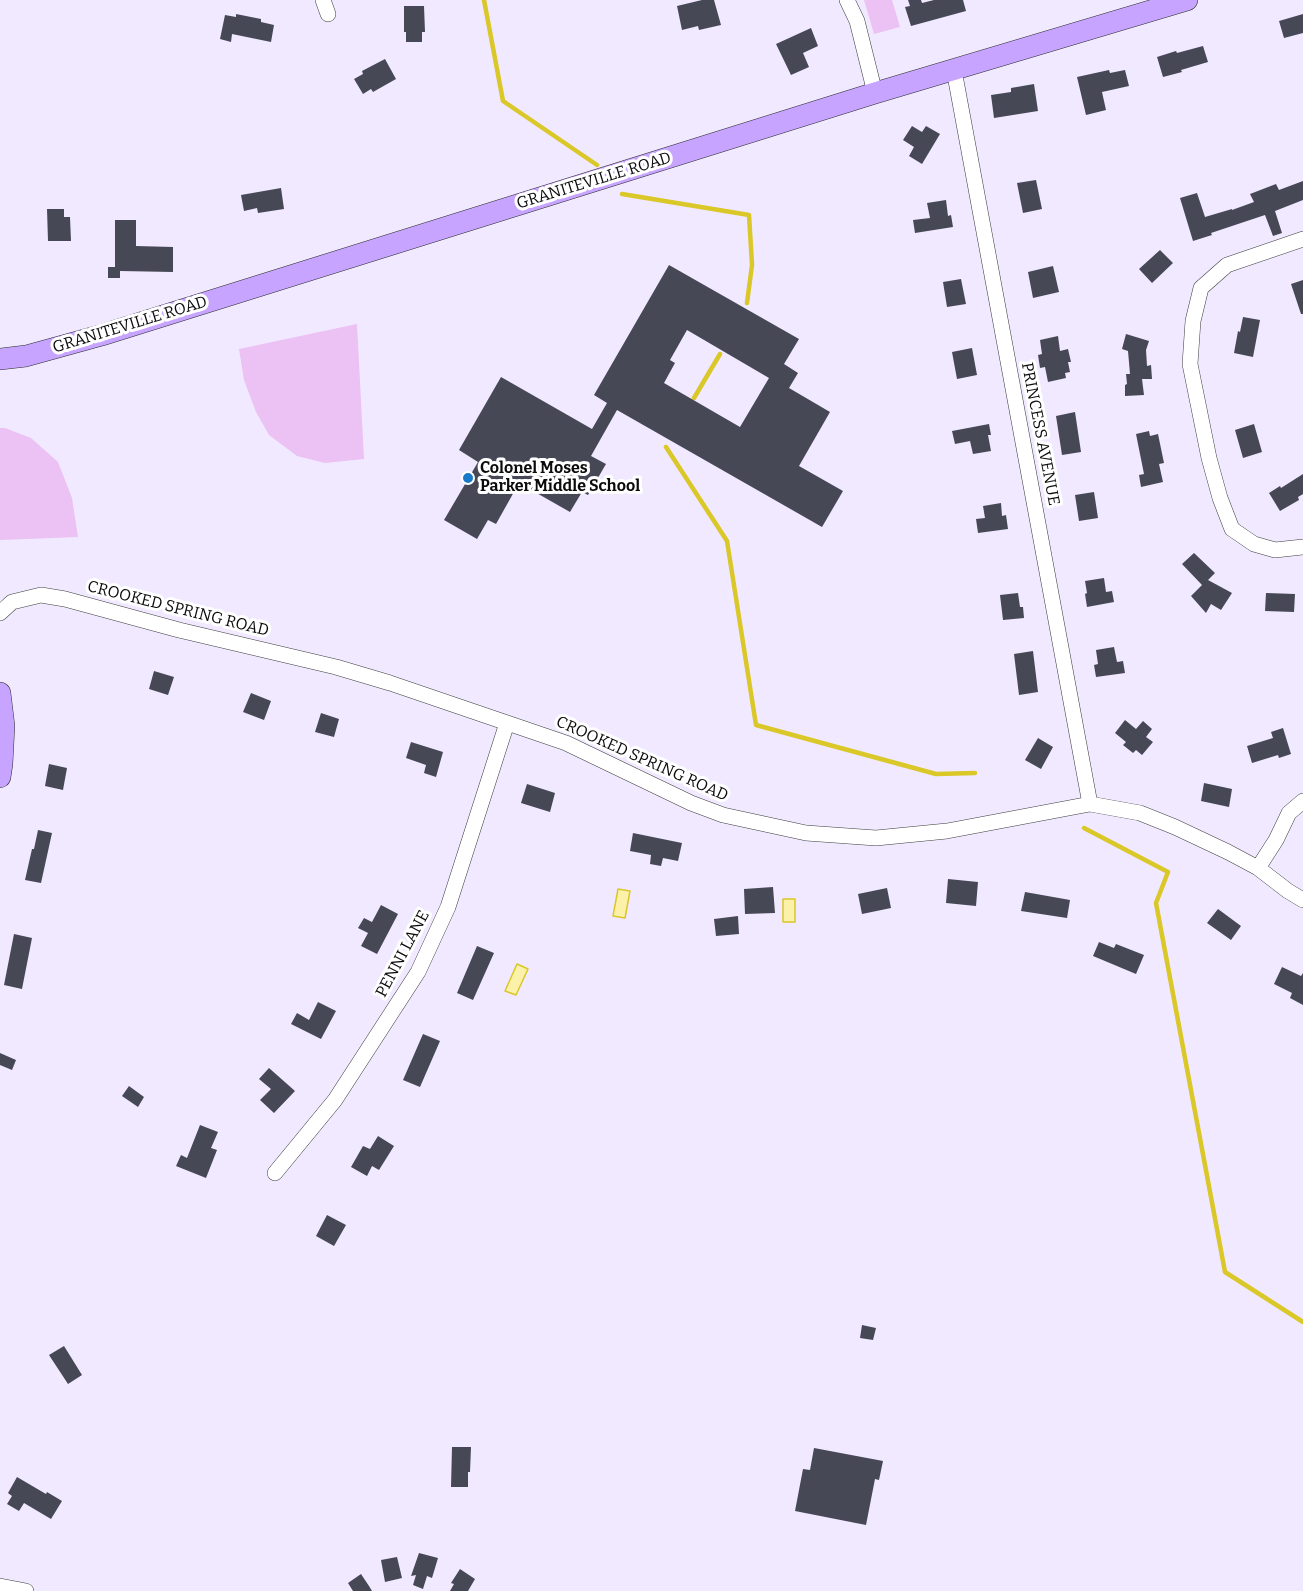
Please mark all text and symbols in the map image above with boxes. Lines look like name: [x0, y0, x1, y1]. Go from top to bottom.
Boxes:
street label: GRANITEVILLE ROAD: [514, 148, 674, 214]
street label: GRANITEVILLE ROAD: [50, 292, 210, 358]
street label: PRINCESS AVENUE: [1017, 361, 1063, 507]
place label: Colonel Moses Parker Middle School: [480, 459, 640, 497]
marker: Colonel Moses Parker Middle School: [461, 471, 475, 485]
street label: CROOKED SPRING ROAD: [85, 577, 271, 641]
street label: CROOKED SPRING ROAD: [553, 712, 731, 806]
street label: PENNI LANE: [372, 907, 434, 1001]

